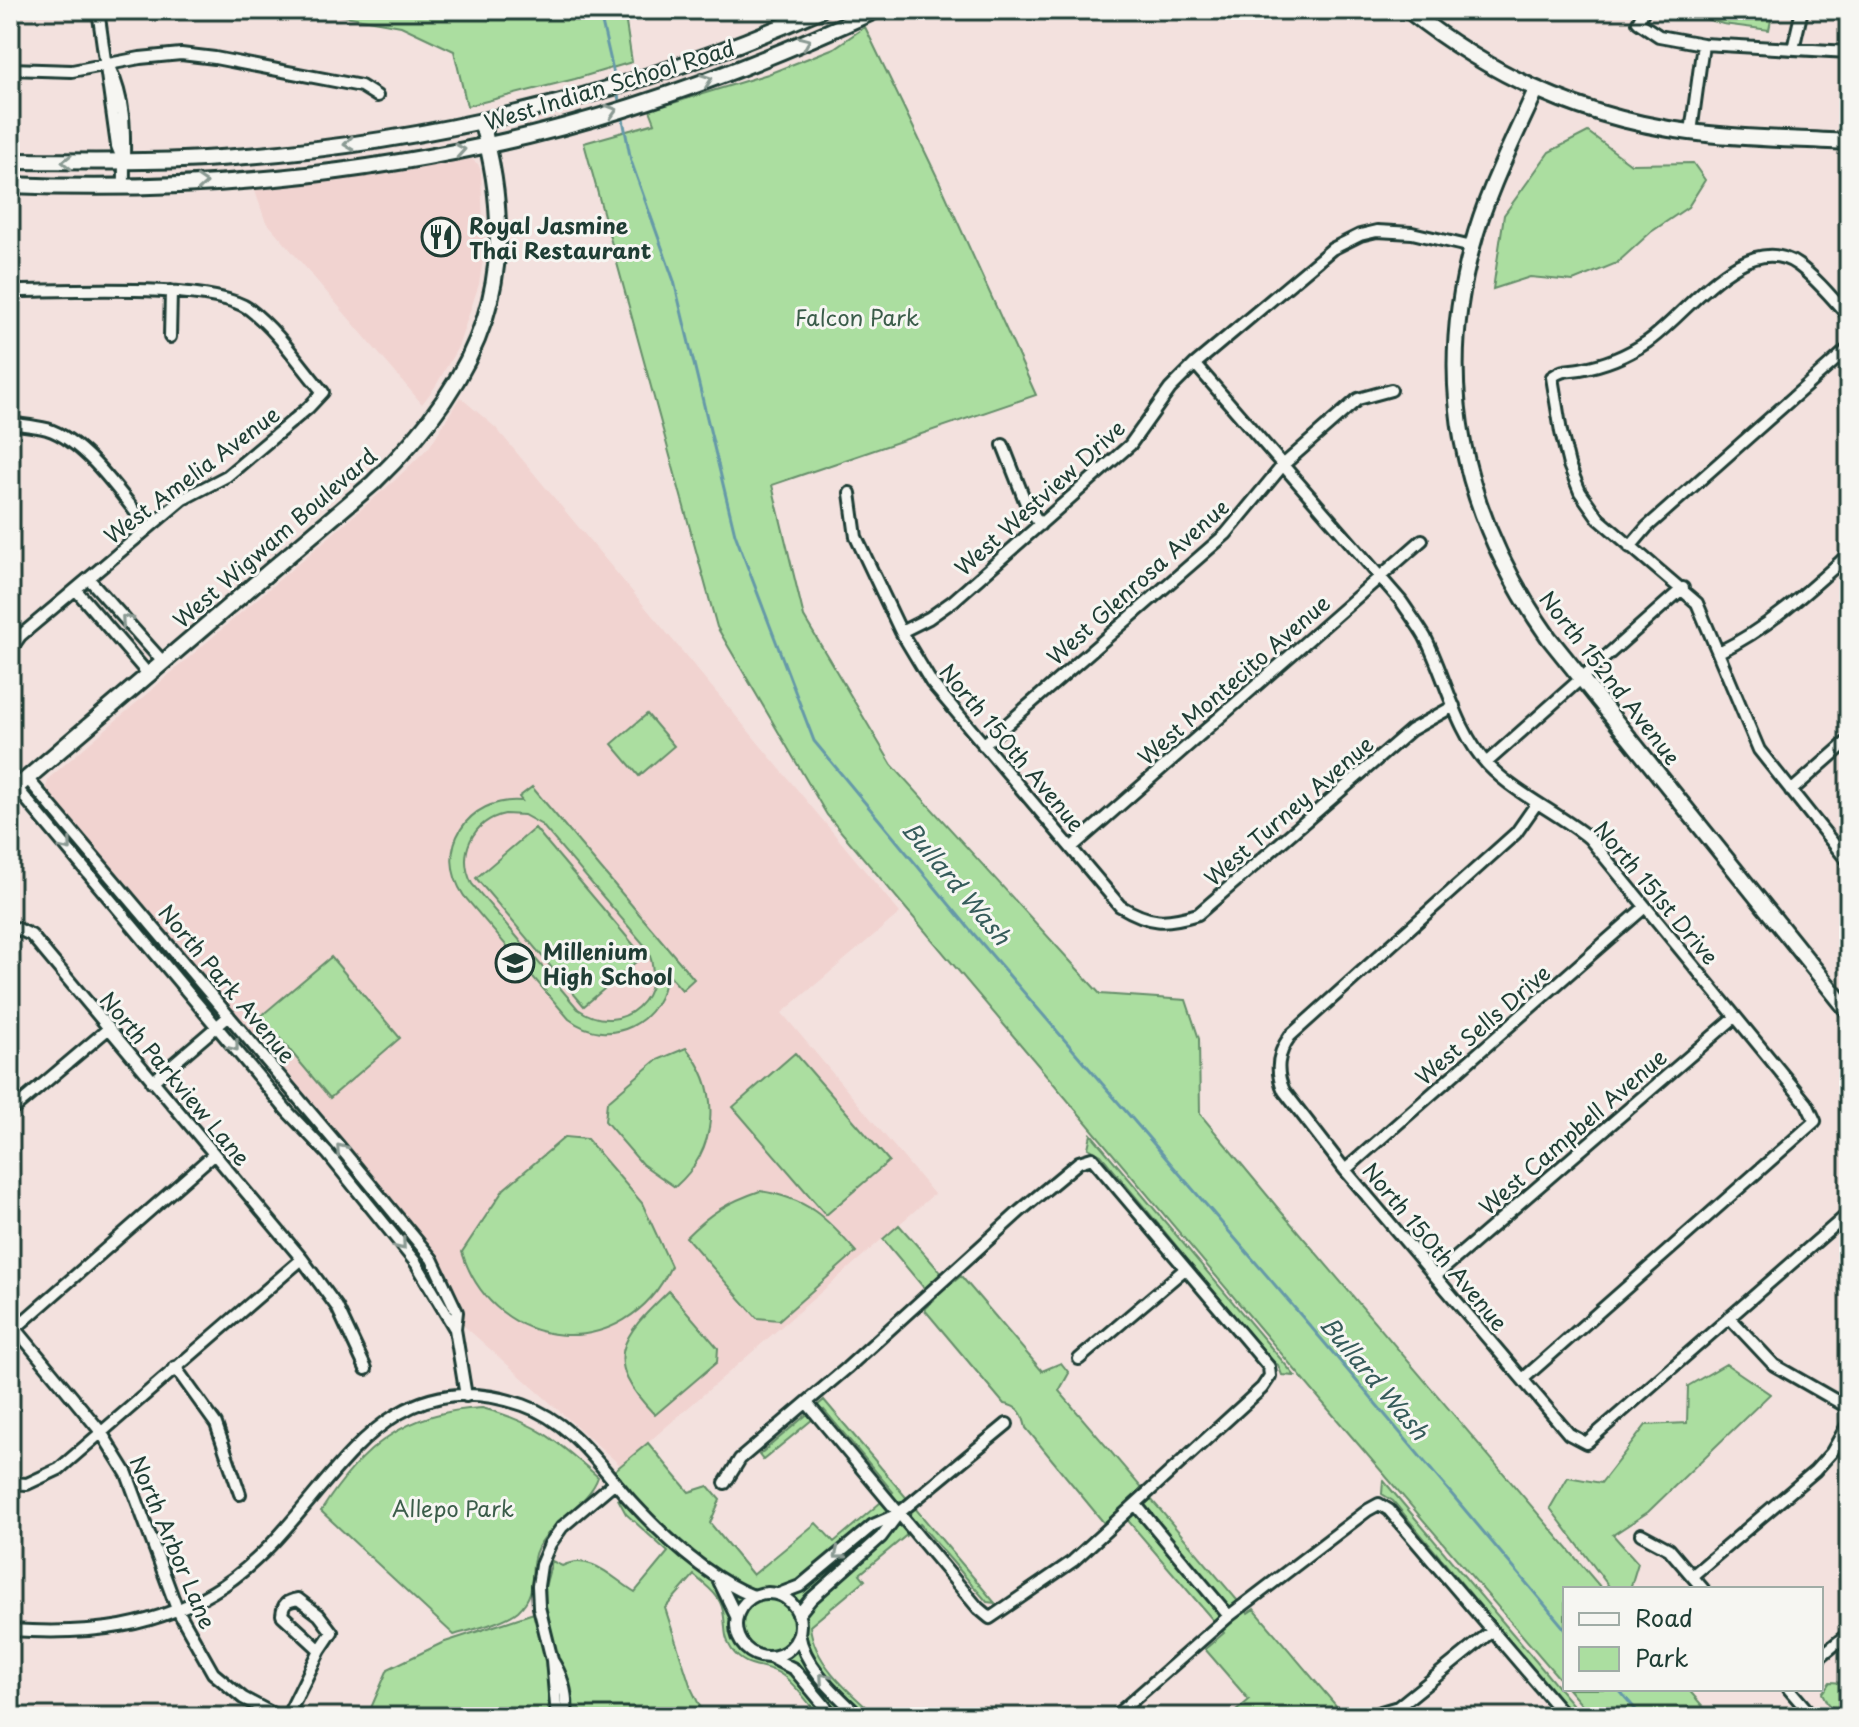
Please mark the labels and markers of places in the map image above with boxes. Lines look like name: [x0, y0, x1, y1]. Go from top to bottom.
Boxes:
place label: Royal Jasmine Thai Restaurant: [469, 208, 652, 266]
restaurant icon: Royal Jasmine Thai Restaurant: [420, 216, 462, 258]
place label: Millenium High School: [543, 934, 673, 992]
school or university icon: Millenium High School: [494, 942, 536, 984]

